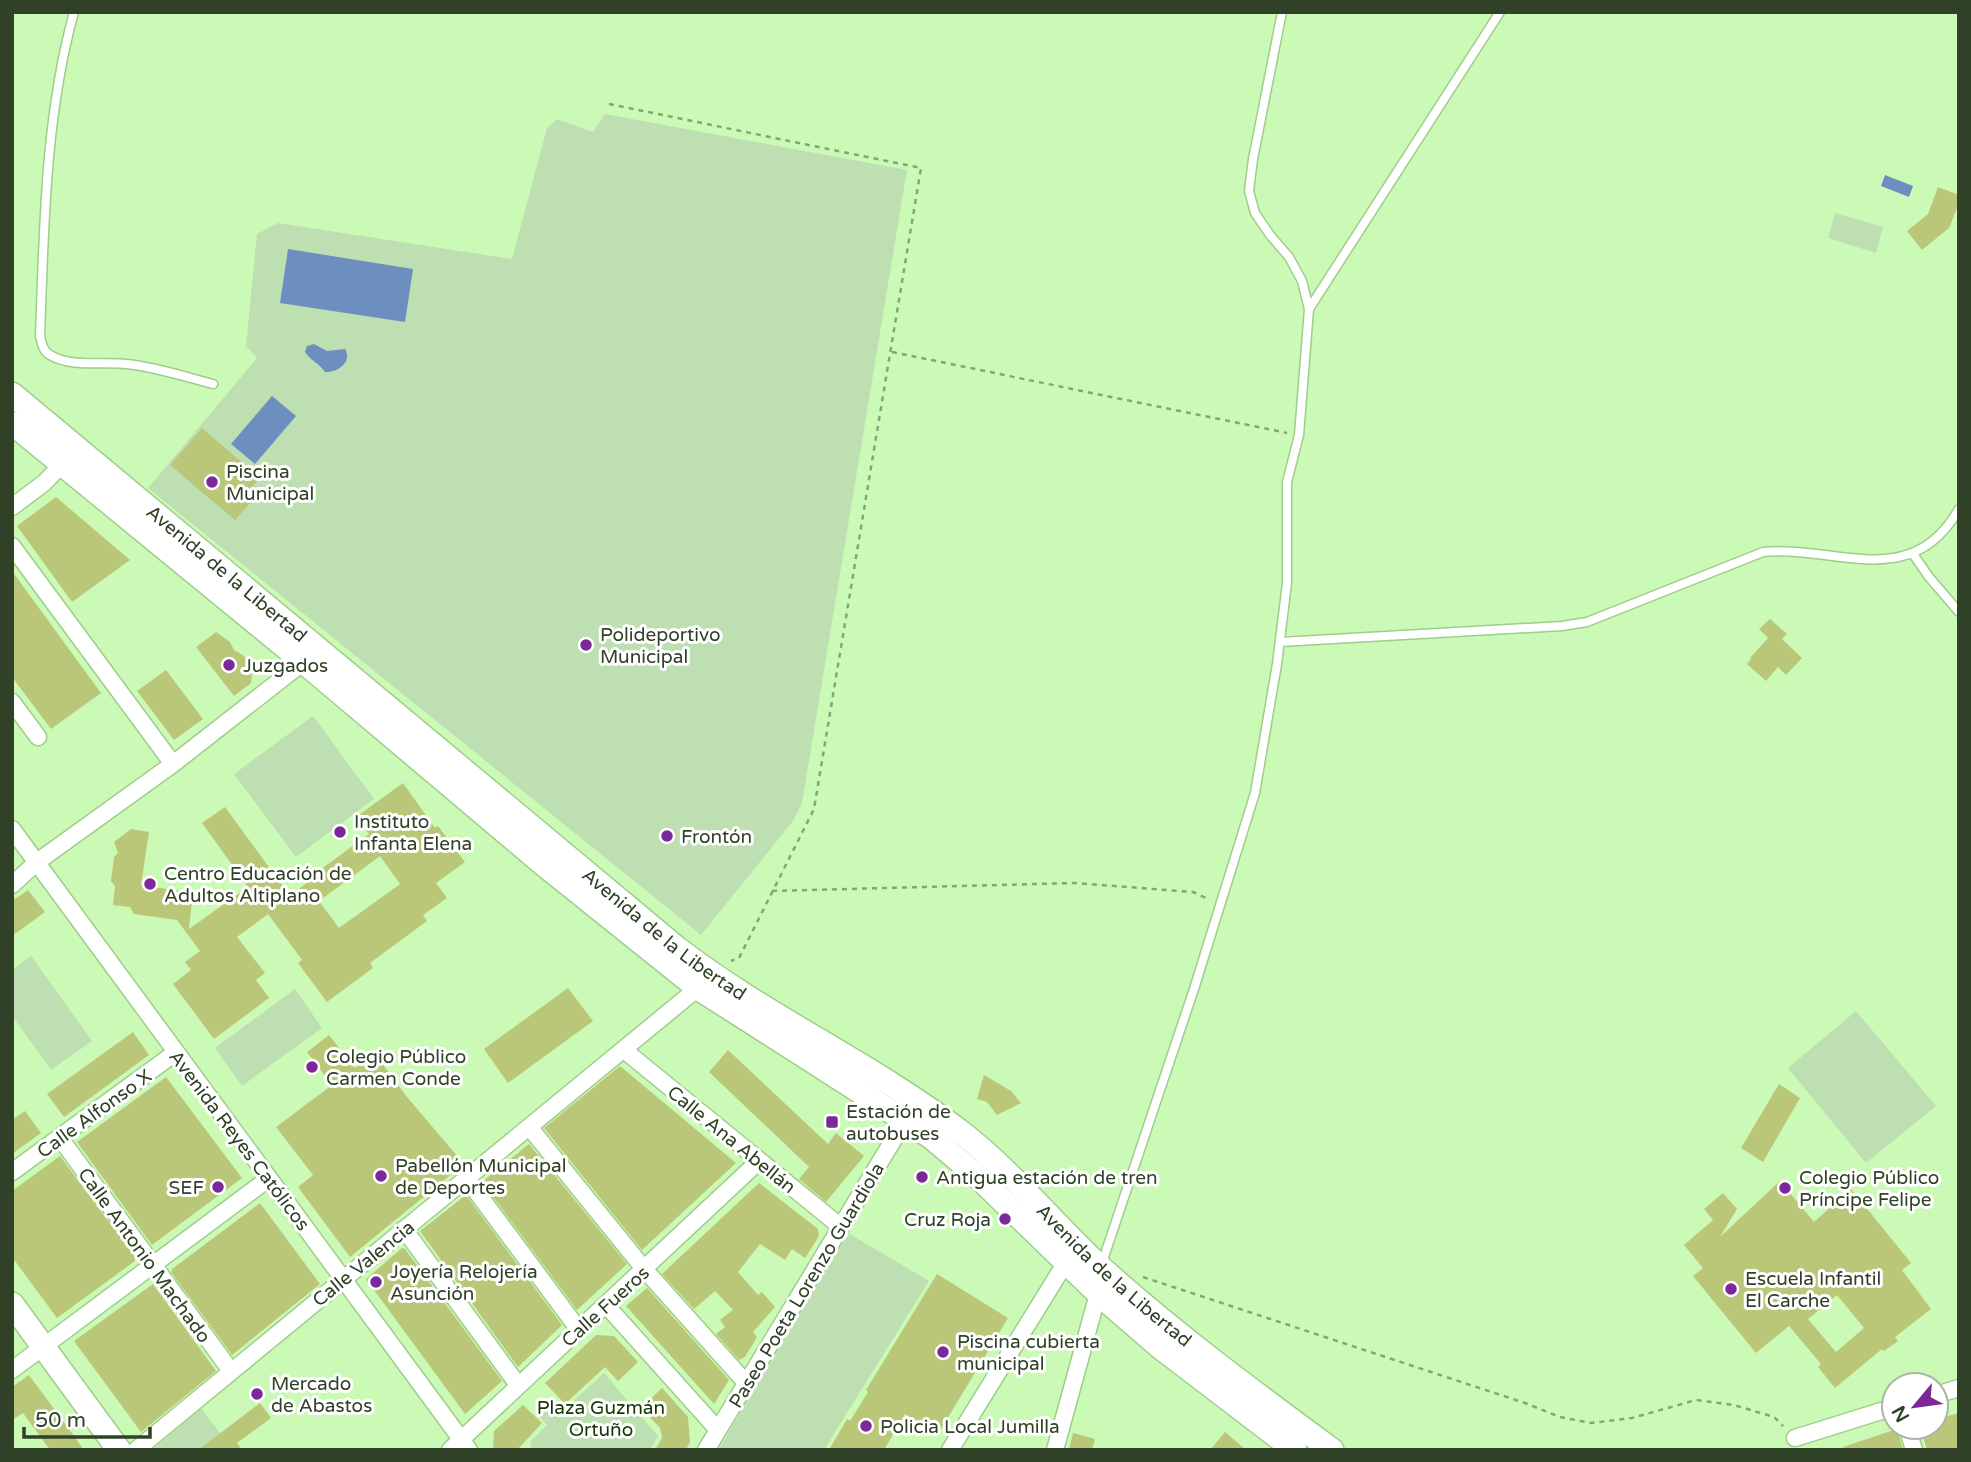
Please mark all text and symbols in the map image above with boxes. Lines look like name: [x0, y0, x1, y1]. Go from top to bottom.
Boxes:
place label: Piscina Municipal: [226, 461, 314, 505]
marker: Piscina Municipal: [204, 474, 220, 490]
street label: Avenida de la Libertad: [142, 501, 311, 647]
place label: Polideportivo Municipal: [600, 624, 721, 668]
marker: Polideportivo Municipal: [578, 637, 594, 653]
place label: Juzgados: [243, 655, 328, 677]
marker: Juzgados: [221, 657, 237, 673]
place label: Instituto Infanta Elena: [354, 811, 472, 855]
marker: Instituto Infanta Elena: [332, 824, 348, 840]
place label: Frontón: [681, 826, 752, 848]
marker: Frontón: [659, 828, 675, 844]
place label: Centro Educación de Adultos Altiplano: [164, 863, 352, 907]
street label: Avenida de la Libertad: [577, 864, 750, 1005]
marker: Centro Educación de Adultos Altiplano: [142, 876, 158, 892]
street label: Avenida Reyes Católicos: [164, 1046, 314, 1235]
place label: Colegio Público Carmen Conde: [326, 1046, 466, 1090]
marker: Colegio Público Carmen Conde: [304, 1059, 320, 1075]
street label: Calle Alfonso X: [33, 1065, 156, 1163]
street label: Calle Ana Abellán: [663, 1081, 800, 1198]
place label: Estación de autobuses: [846, 1101, 951, 1145]
marker: Estación de autobuses: [824, 1114, 840, 1130]
place label: Pabellón Municipal de Deportes: [395, 1155, 566, 1199]
street label: Paseo Poeta Lorenzo Guardiola: [725, 1159, 889, 1412]
street label: Calle Antonio Machado: [73, 1164, 215, 1347]
place label: Antigua estación de tren: [936, 1167, 1157, 1189]
place label: Colegio Público Príncipe Felipe: [1799, 1167, 1939, 1211]
marker: Pabellón Municipal de Deportes: [373, 1168, 389, 1184]
marker: Antigua estación de tren: [914, 1169, 930, 1185]
place label: SEF: [169, 1177, 204, 1199]
marker: SEF: [210, 1179, 226, 1195]
marker: Colegio Público Príncipe Felipe: [1777, 1180, 1793, 1196]
street label: Avenida de la Libertad: [1032, 1200, 1196, 1352]
place label: Cruz Roja: [904, 1209, 991, 1231]
marker: Cruz Roja: [997, 1211, 1013, 1227]
street label: Calle Valencia: [308, 1216, 419, 1311]
place label: Joyería Relojería Asunción: [390, 1261, 538, 1305]
street label: Calle Fueros: [557, 1262, 654, 1352]
place label: Escuela Infantil El Carche: [1745, 1268, 1881, 1312]
marker: Joyería Relojería Asunción: [368, 1274, 384, 1290]
marker: Escuela Infantil El Carche: [1723, 1281, 1739, 1297]
place label: Piscina cubierta municipal: [957, 1331, 1100, 1375]
marker: Piscina cubierta municipal: [935, 1344, 951, 1360]
north arrow: [1880, 1371, 1950, 1441]
place label: Mercado de Abastos: [271, 1373, 372, 1417]
marker: Mercado de Abastos: [249, 1386, 265, 1402]
scale bar: [24, 1396, 150, 1440]
park label: Plaza Guzmán Ortuño: [537, 1397, 665, 1441]
text: N: [1888, 1402, 1914, 1426]
text: 50 m: [35, 1408, 86, 1433]
place label: Policia Local Jumilla: [880, 1416, 1060, 1438]
marker: Policia Local Jumilla: [858, 1418, 874, 1434]

